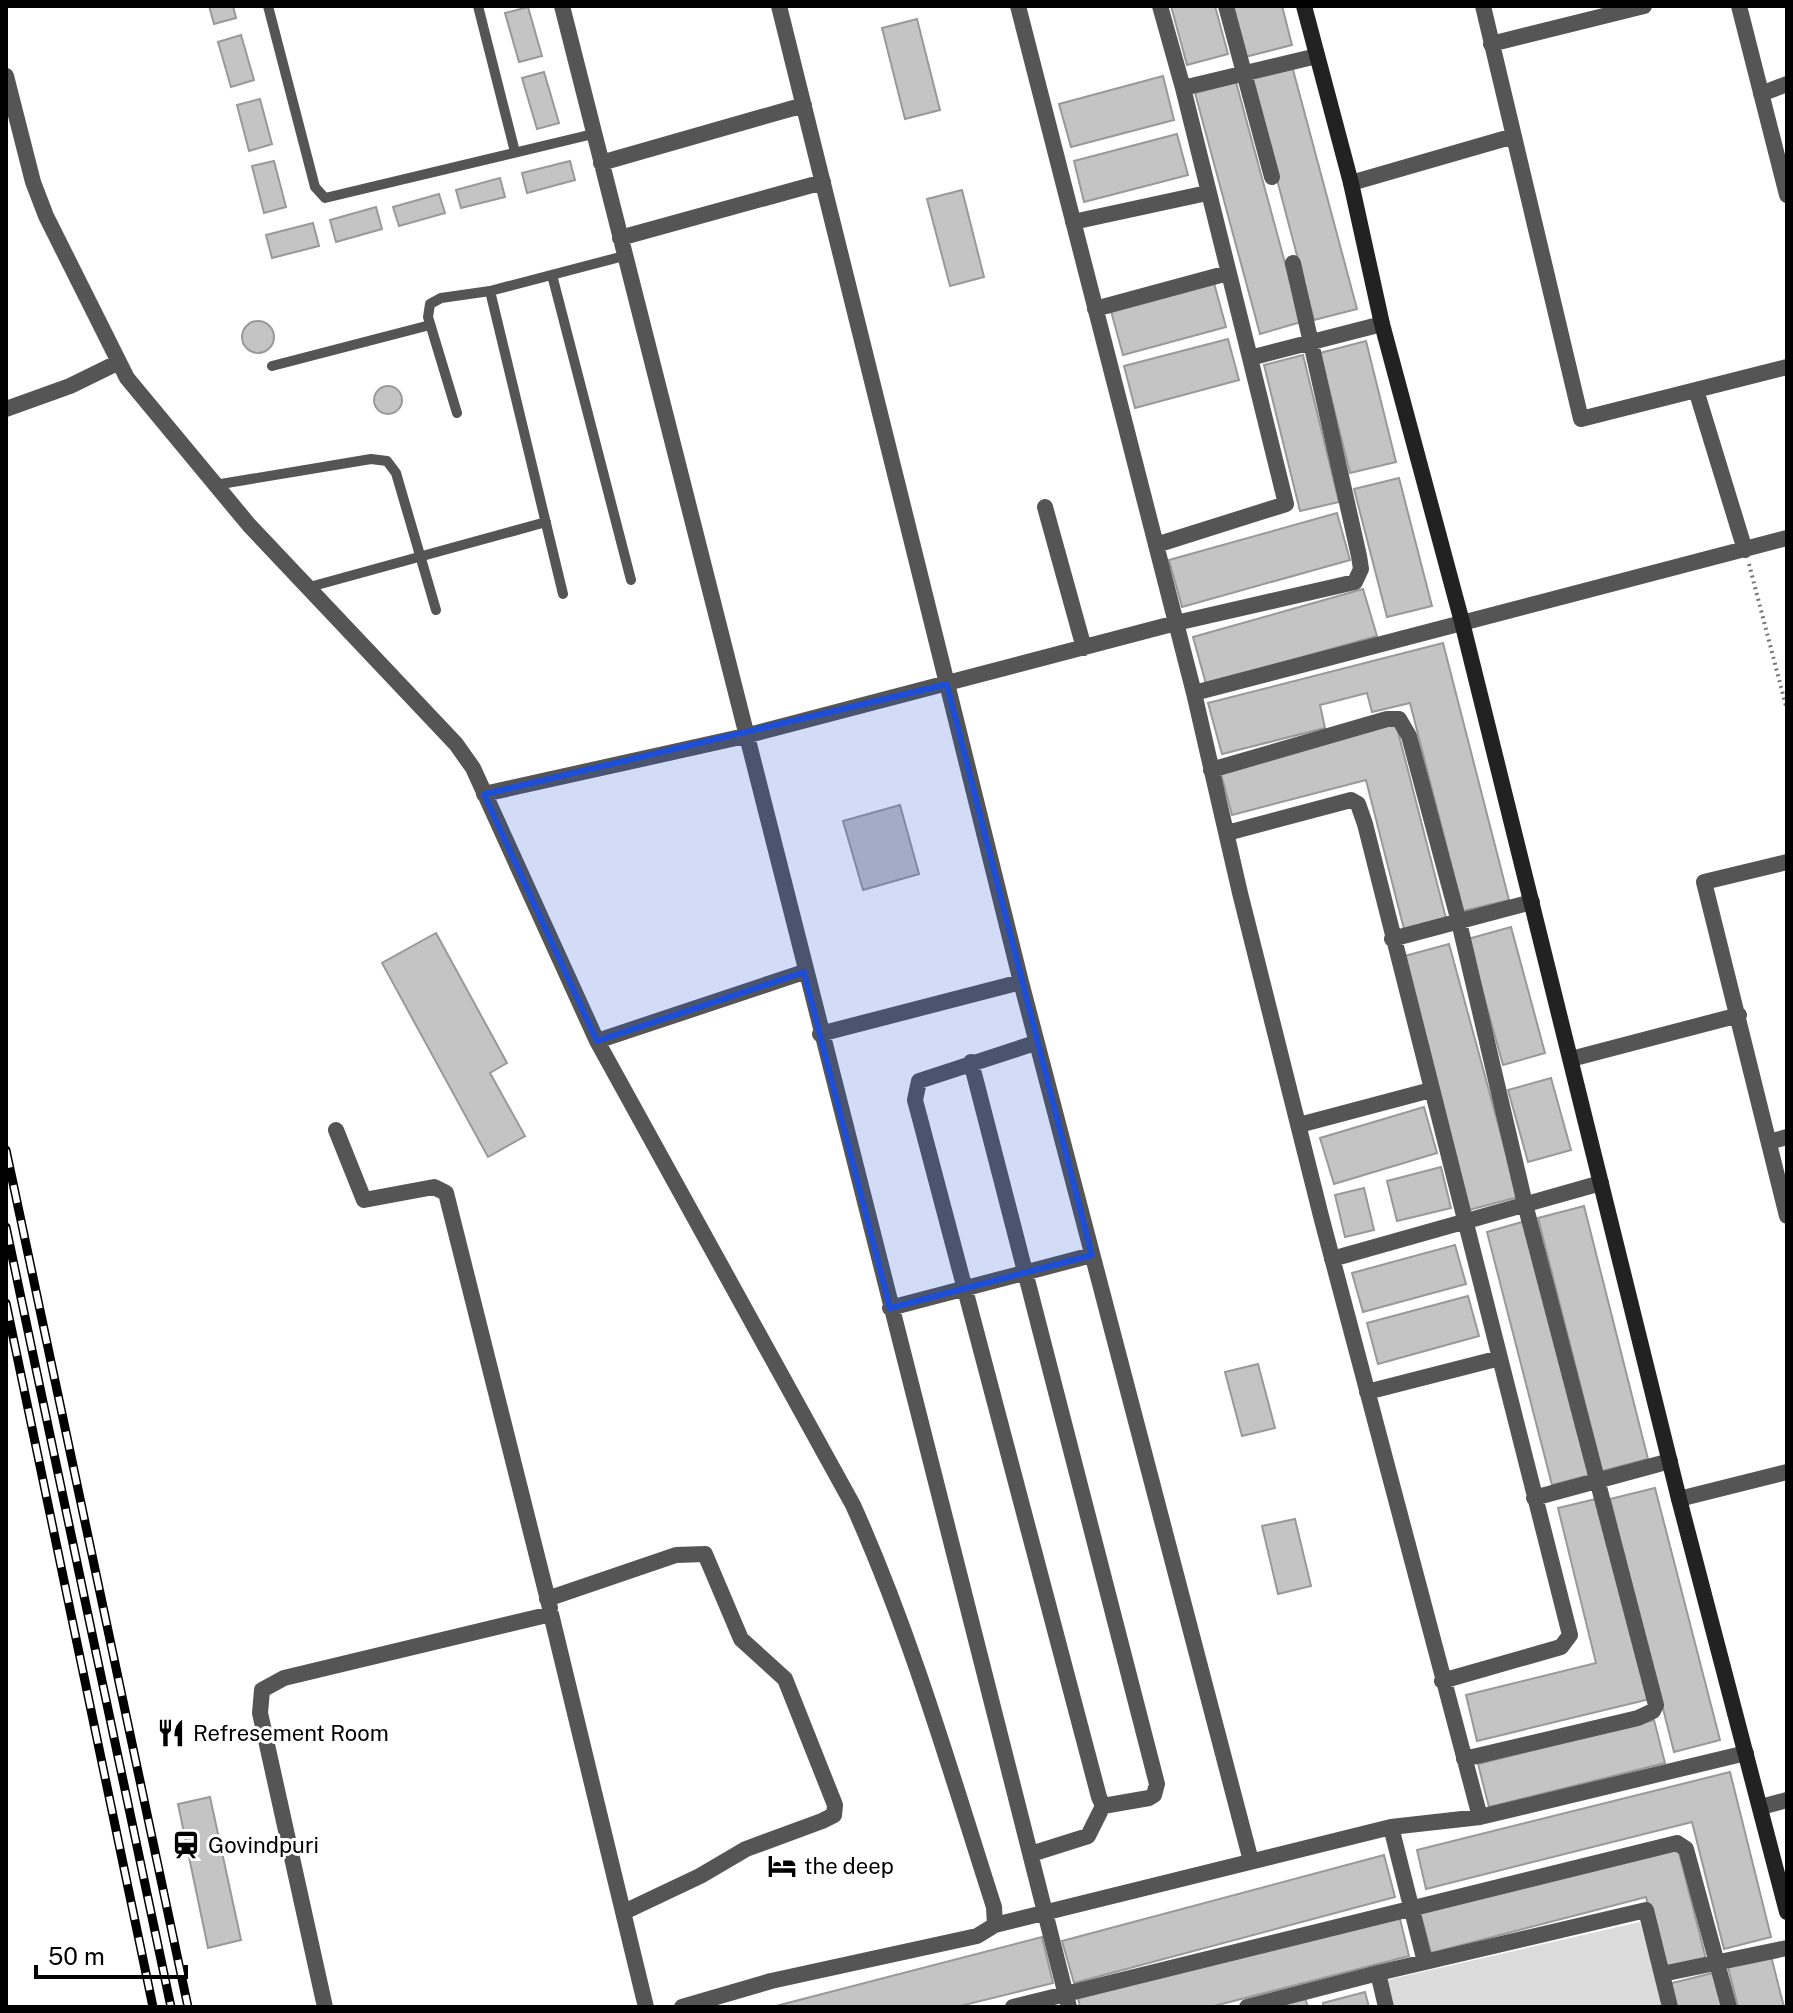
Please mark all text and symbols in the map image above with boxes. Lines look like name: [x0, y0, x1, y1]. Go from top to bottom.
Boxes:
restaurant icon: Refresement Room: [156, 1718, 186, 1748]
place label: Refresement Room: [193, 1720, 389, 1746]
station icon: Govindpuri: [171, 1830, 201, 1860]
place label: Govindpuri: [208, 1832, 319, 1858]
hotel icon: the deep: [767, 1851, 797, 1881]
place label: the deep: [804, 1853, 894, 1879]
scale bar: [36, 1929, 186, 1979]
text: 50 m: [48, 1942, 105, 1970]

